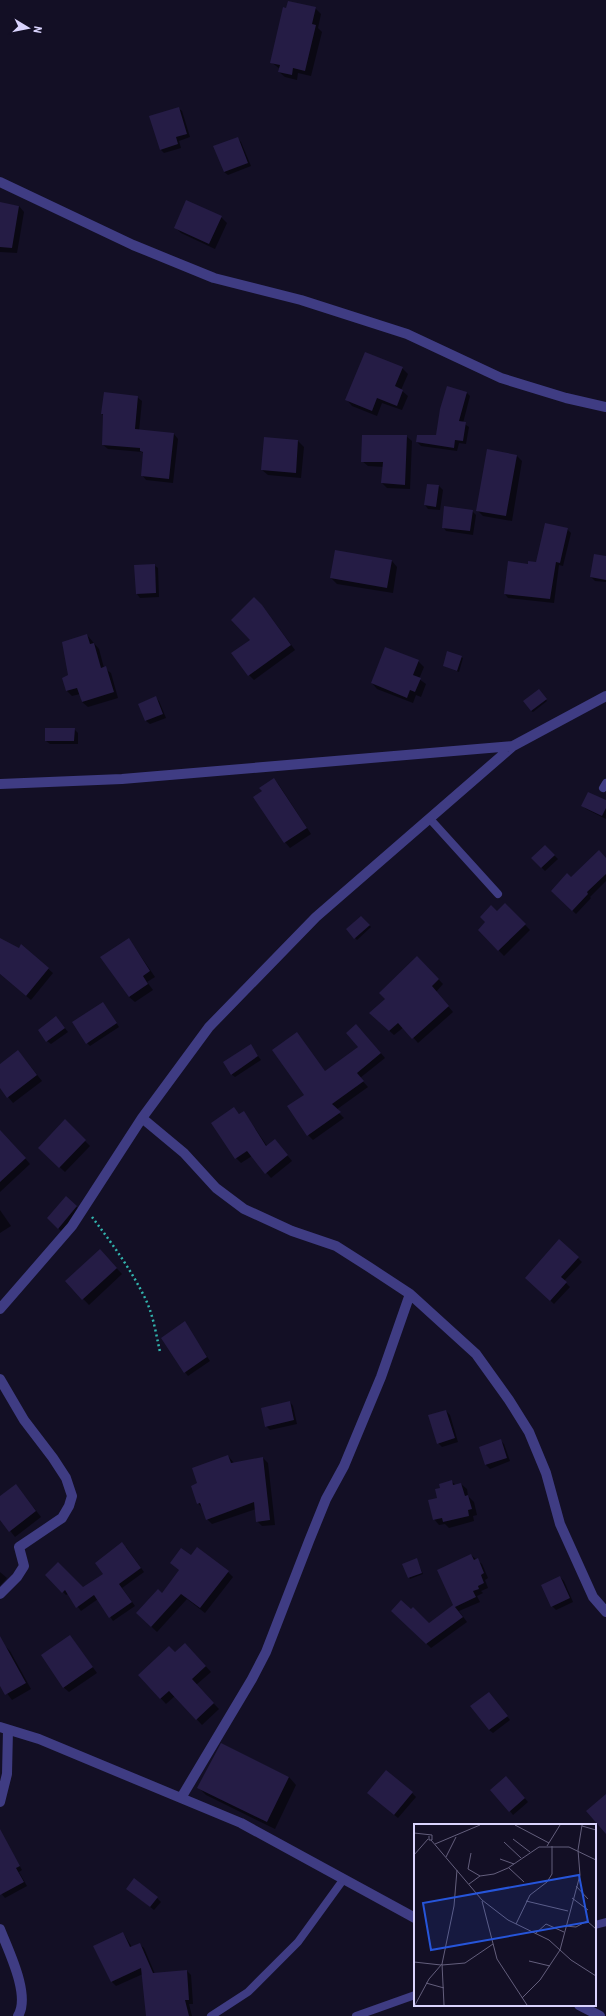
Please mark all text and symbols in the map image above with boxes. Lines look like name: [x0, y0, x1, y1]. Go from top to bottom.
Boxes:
north arrow: [8, 8, 48, 48]
text: N: [30, 25, 44, 34]
inset map: [414, 1824, 596, 2006]

